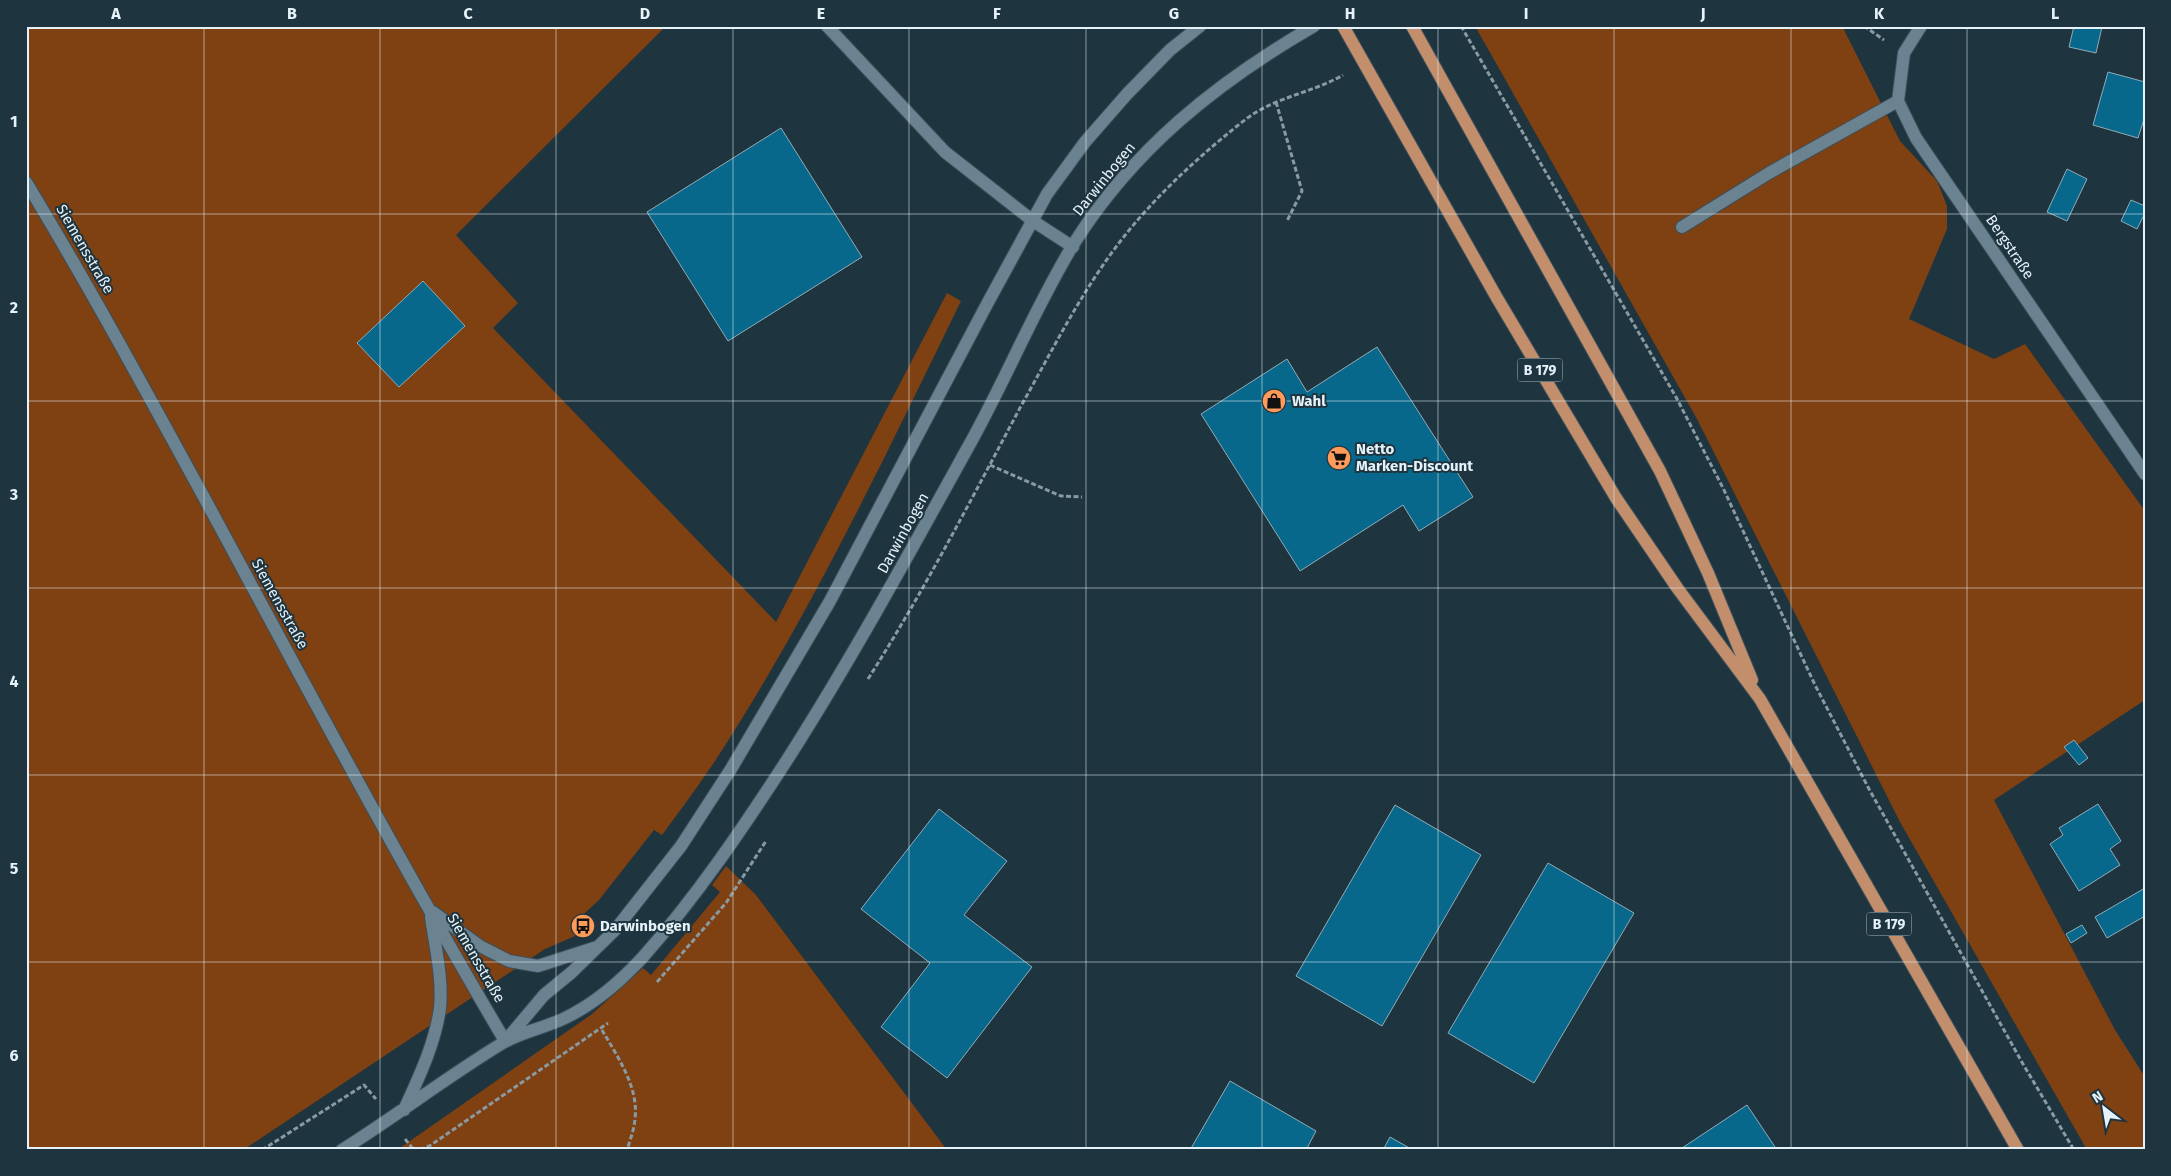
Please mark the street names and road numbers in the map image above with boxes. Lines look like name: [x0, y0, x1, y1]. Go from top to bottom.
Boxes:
street label: Darwinbogen: [1069, 139, 1139, 219]
street label: Siemensstraße: [52, 201, 118, 297]
street label: Bergstraße: [1982, 212, 2038, 282]
road number: B 179: [1518, 358, 1562, 382]
street label: Darwinbogen: [873, 490, 933, 576]
street label: Siemensstraße: [248, 556, 312, 652]
street label: Siemensstraße: [443, 910, 509, 1006]
road number: B 179: [1866, 912, 1912, 936]

